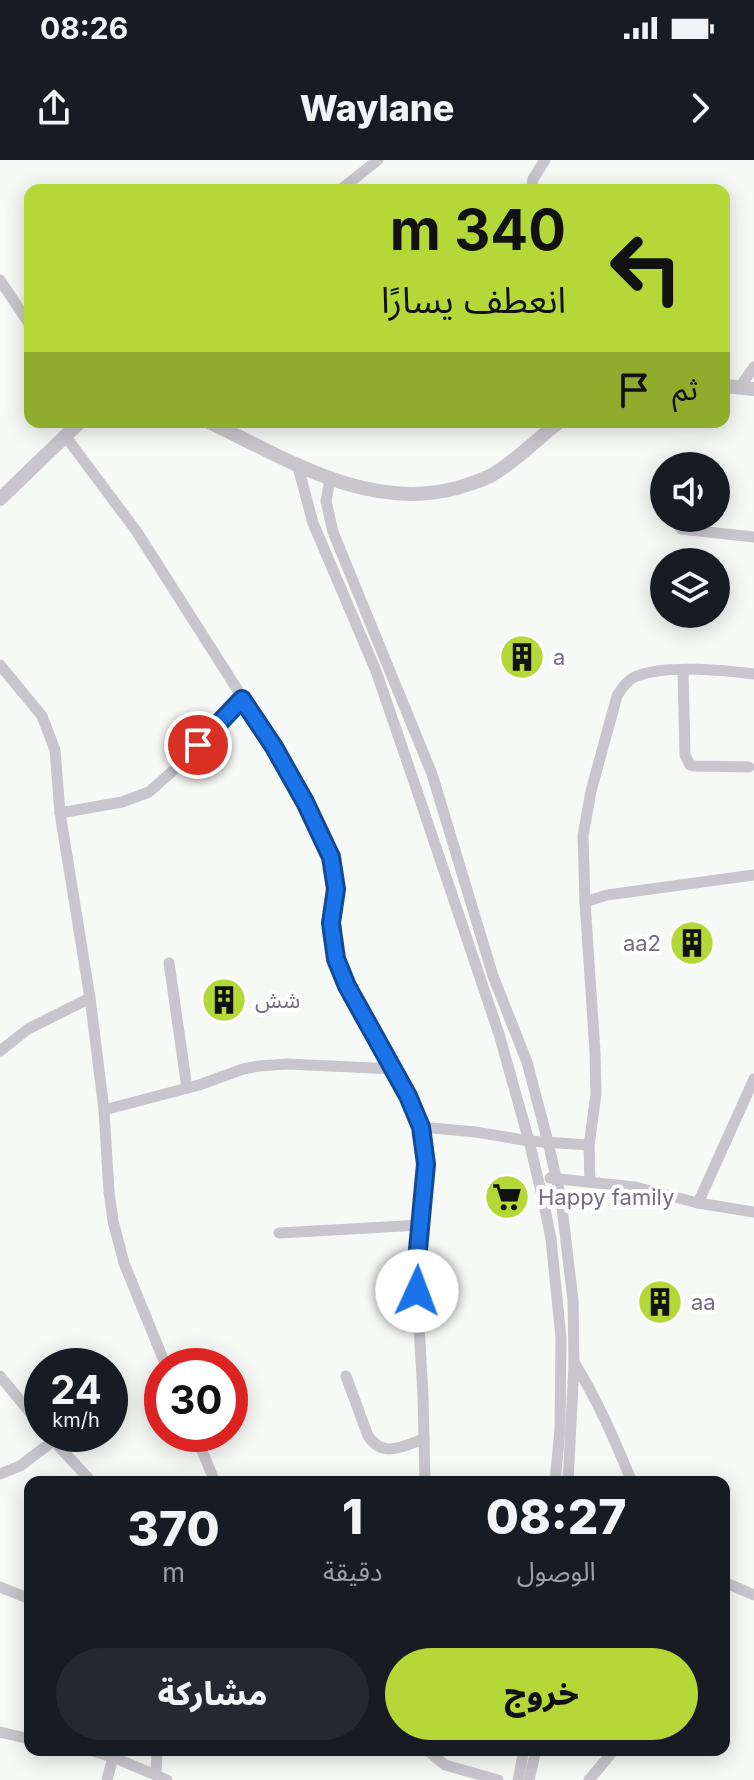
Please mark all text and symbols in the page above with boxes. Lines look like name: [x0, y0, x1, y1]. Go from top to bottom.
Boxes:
text: 08:26: [40, 10, 128, 46]
icon: share: [32, 86, 76, 130]
text: Waylane: [300, 86, 454, 130]
icon: forward: [678, 86, 722, 130]
text: 340 m: [390, 196, 566, 264]
icon: left: [594, 216, 698, 320]
text: انعطف يسارًا: [381, 278, 566, 322]
icon: arrive: [612, 368, 656, 412]
text: ثم: [672, 371, 698, 407]
map controls: [650, 452, 730, 628]
button: sound: [650, 452, 730, 532]
button: layers: [650, 548, 730, 628]
building icon: a: [498, 633, 546, 681]
place label: a: [553, 644, 565, 670]
pin: [164, 711, 232, 779]
icon: arrive: [176, 723, 220, 767]
building icon: aa2: [668, 919, 716, 967]
place label: aa2: [623, 930, 661, 956]
building icon: شش: [200, 976, 248, 1024]
place label: شش: [255, 987, 300, 1013]
supermarket icon: Happy family: [483, 1173, 531, 1221]
place label: Happy family: [538, 1184, 674, 1210]
position arrow: [375, 1249, 459, 1333]
building icon: aa: [636, 1278, 684, 1326]
place label: aa: [691, 1289, 716, 1315]
speed limit sign: 30: [144, 1348, 248, 1452]
text: 24: [50, 1365, 102, 1414]
text: km/h: [52, 1408, 100, 1432]
text: 1: [342, 1487, 363, 1546]
text: 08:27: [486, 1487, 627, 1546]
text: 370: [127, 1499, 220, 1558]
text: دقيقة: [323, 1556, 382, 1587]
text: الوصول: [517, 1556, 596, 1587]
text: m: [162, 1557, 185, 1588]
button: مشاركة: [56, 1648, 369, 1740]
button: خروج: [385, 1648, 698, 1740]

